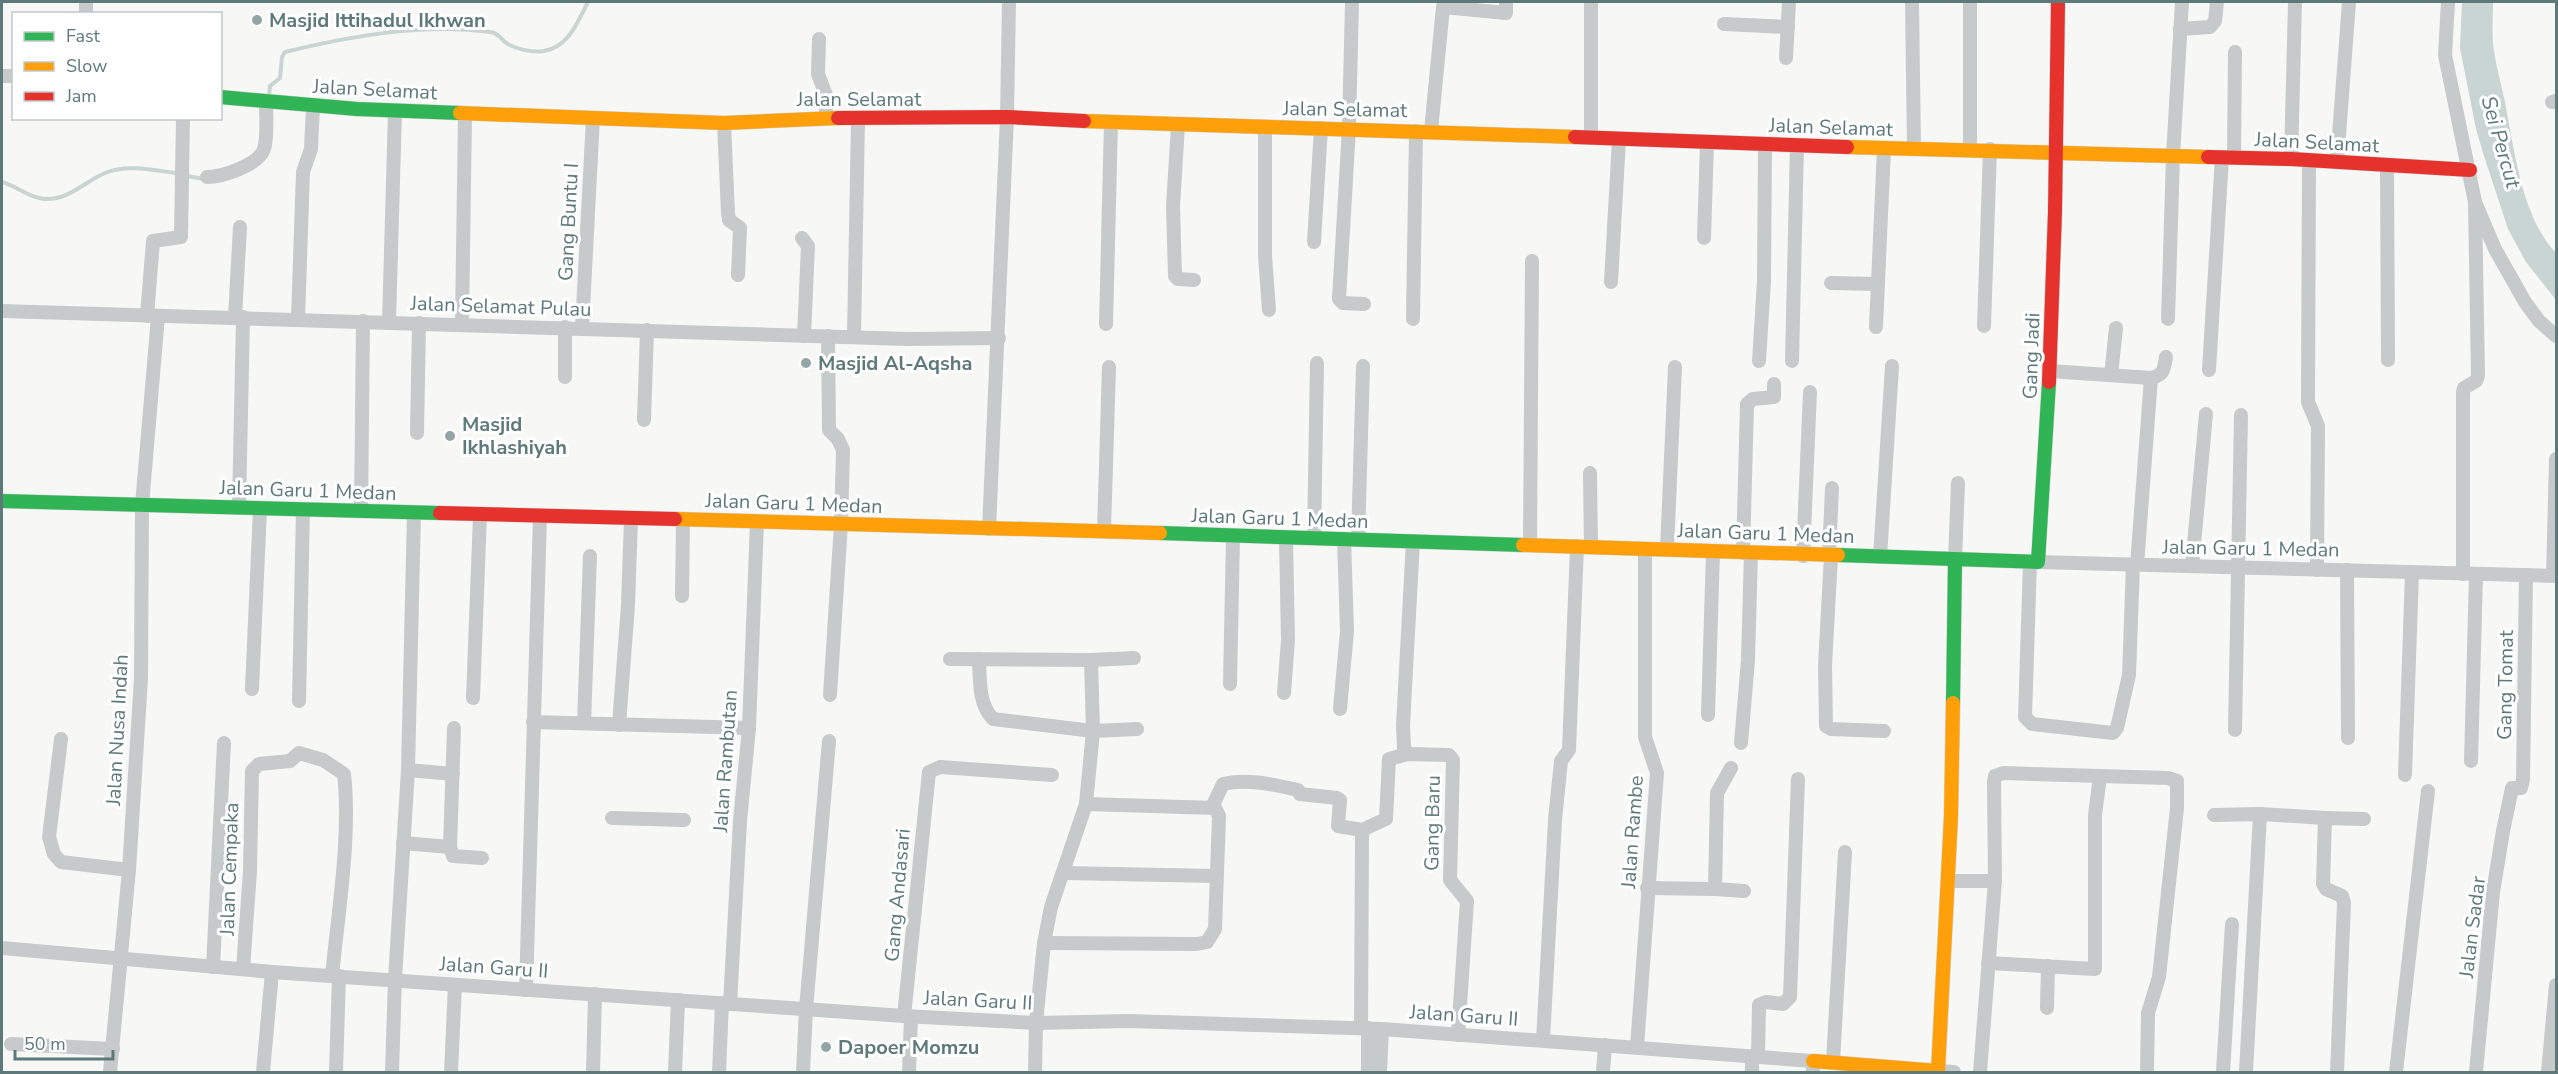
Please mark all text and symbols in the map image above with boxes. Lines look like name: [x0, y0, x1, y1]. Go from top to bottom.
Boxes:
place label: Masjid Ittihadul Ikhwan: [269, 7, 486, 34]
legend: [12, 12, 222, 120]
marker: Masjid Ittihadul Ikhwan: [250, 13, 264, 27]
text: Fast: [66, 24, 101, 48]
text: Slow: [66, 54, 107, 78]
street label: Jalan Selamat: [311, 73, 439, 106]
text: Jam: [65, 84, 97, 108]
street label: Jalan Selamat: [796, 86, 922, 113]
water label: Sei Percut: [2475, 93, 2528, 192]
street label: Jalan Selamat: [1282, 95, 1408, 124]
street label: Jalan Selamat: [1767, 112, 1895, 143]
street label: Jalan Selamat: [2253, 126, 2381, 159]
street label: Gang Buntu I: [552, 162, 585, 282]
street label: Jalan Selamat Pulau: [409, 290, 592, 323]
street label: Gang Jadi: [2016, 312, 2047, 400]
place label: Masjid Al-Aqsha: [818, 350, 972, 377]
marker: Masjid Al-Aqsha: [799, 356, 813, 370]
place label: Masjid Ikhlashiyah: [462, 411, 567, 461]
marker: Masjid Ikhlashiyah: [443, 429, 457, 443]
street label: Jalan Garu 1 Medan: [218, 474, 397, 507]
street label: Jalan Garu 1 Medan: [704, 487, 883, 520]
street label: Jalan Garu 1 Medan: [1190, 502, 1369, 535]
street label: Jalan Garu 1 Medan: [1676, 517, 1855, 550]
street label: Jalan Garu 1 Medan: [2161, 533, 2340, 564]
street label: Gang Tomat: [2491, 629, 2520, 740]
street label: Jalan Nusa Indah: [100, 654, 135, 807]
street label: Jalan Rambutan: [707, 689, 744, 834]
street label: Jalan Rambe: [1615, 774, 1650, 891]
street label: Gang Baru: [1418, 775, 1447, 871]
street label: Jalan Cempaka: [214, 802, 245, 937]
street label: Gang Andasari: [878, 827, 917, 963]
street label: Jalan Sadar: [2453, 875, 2492, 981]
street label: Jalan Garu II: [438, 950, 549, 985]
street label: Jalan Garu II: [922, 984, 1033, 1017]
street label: Jalan Garu II: [1408, 998, 1519, 1033]
scale bar: [15, 1023, 112, 1061]
text: 50 m: [24, 1032, 66, 1056]
place label: Dapoer Momzu: [838, 1034, 979, 1061]
marker: Dapoer Momzu: [819, 1040, 833, 1054]

